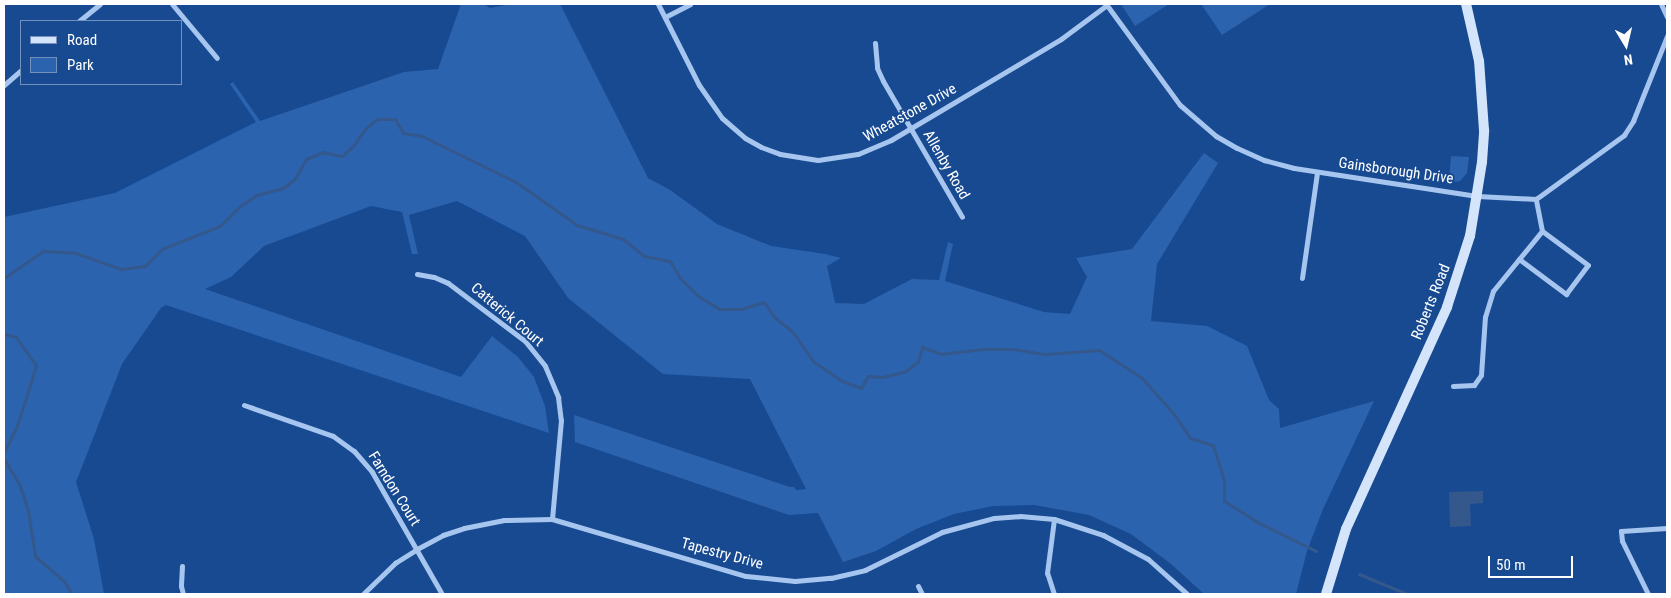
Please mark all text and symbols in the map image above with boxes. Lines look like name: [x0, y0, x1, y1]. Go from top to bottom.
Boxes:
legend: [20, 20, 182, 85]
north arrow: [1601, 20, 1651, 70]
text: Road: [67, 31, 97, 49]
text: N: [1623, 51, 1634, 68]
text: Park: [67, 56, 94, 74]
street label: Wheatstone Drive: [860, 80, 960, 146]
street label: Allenby Road: [919, 127, 973, 203]
street label: Gainsborough Drive: [1337, 154, 1455, 188]
street label: Roberts Road: [1408, 262, 1454, 342]
street label: Catterick Court: [467, 279, 547, 351]
street label: Farndon Court: [364, 448, 424, 530]
street label: Tapestry Drive: [679, 534, 765, 574]
scale bar: [1491, 546, 1576, 578]
text: 50 m: [1496, 556, 1526, 574]

